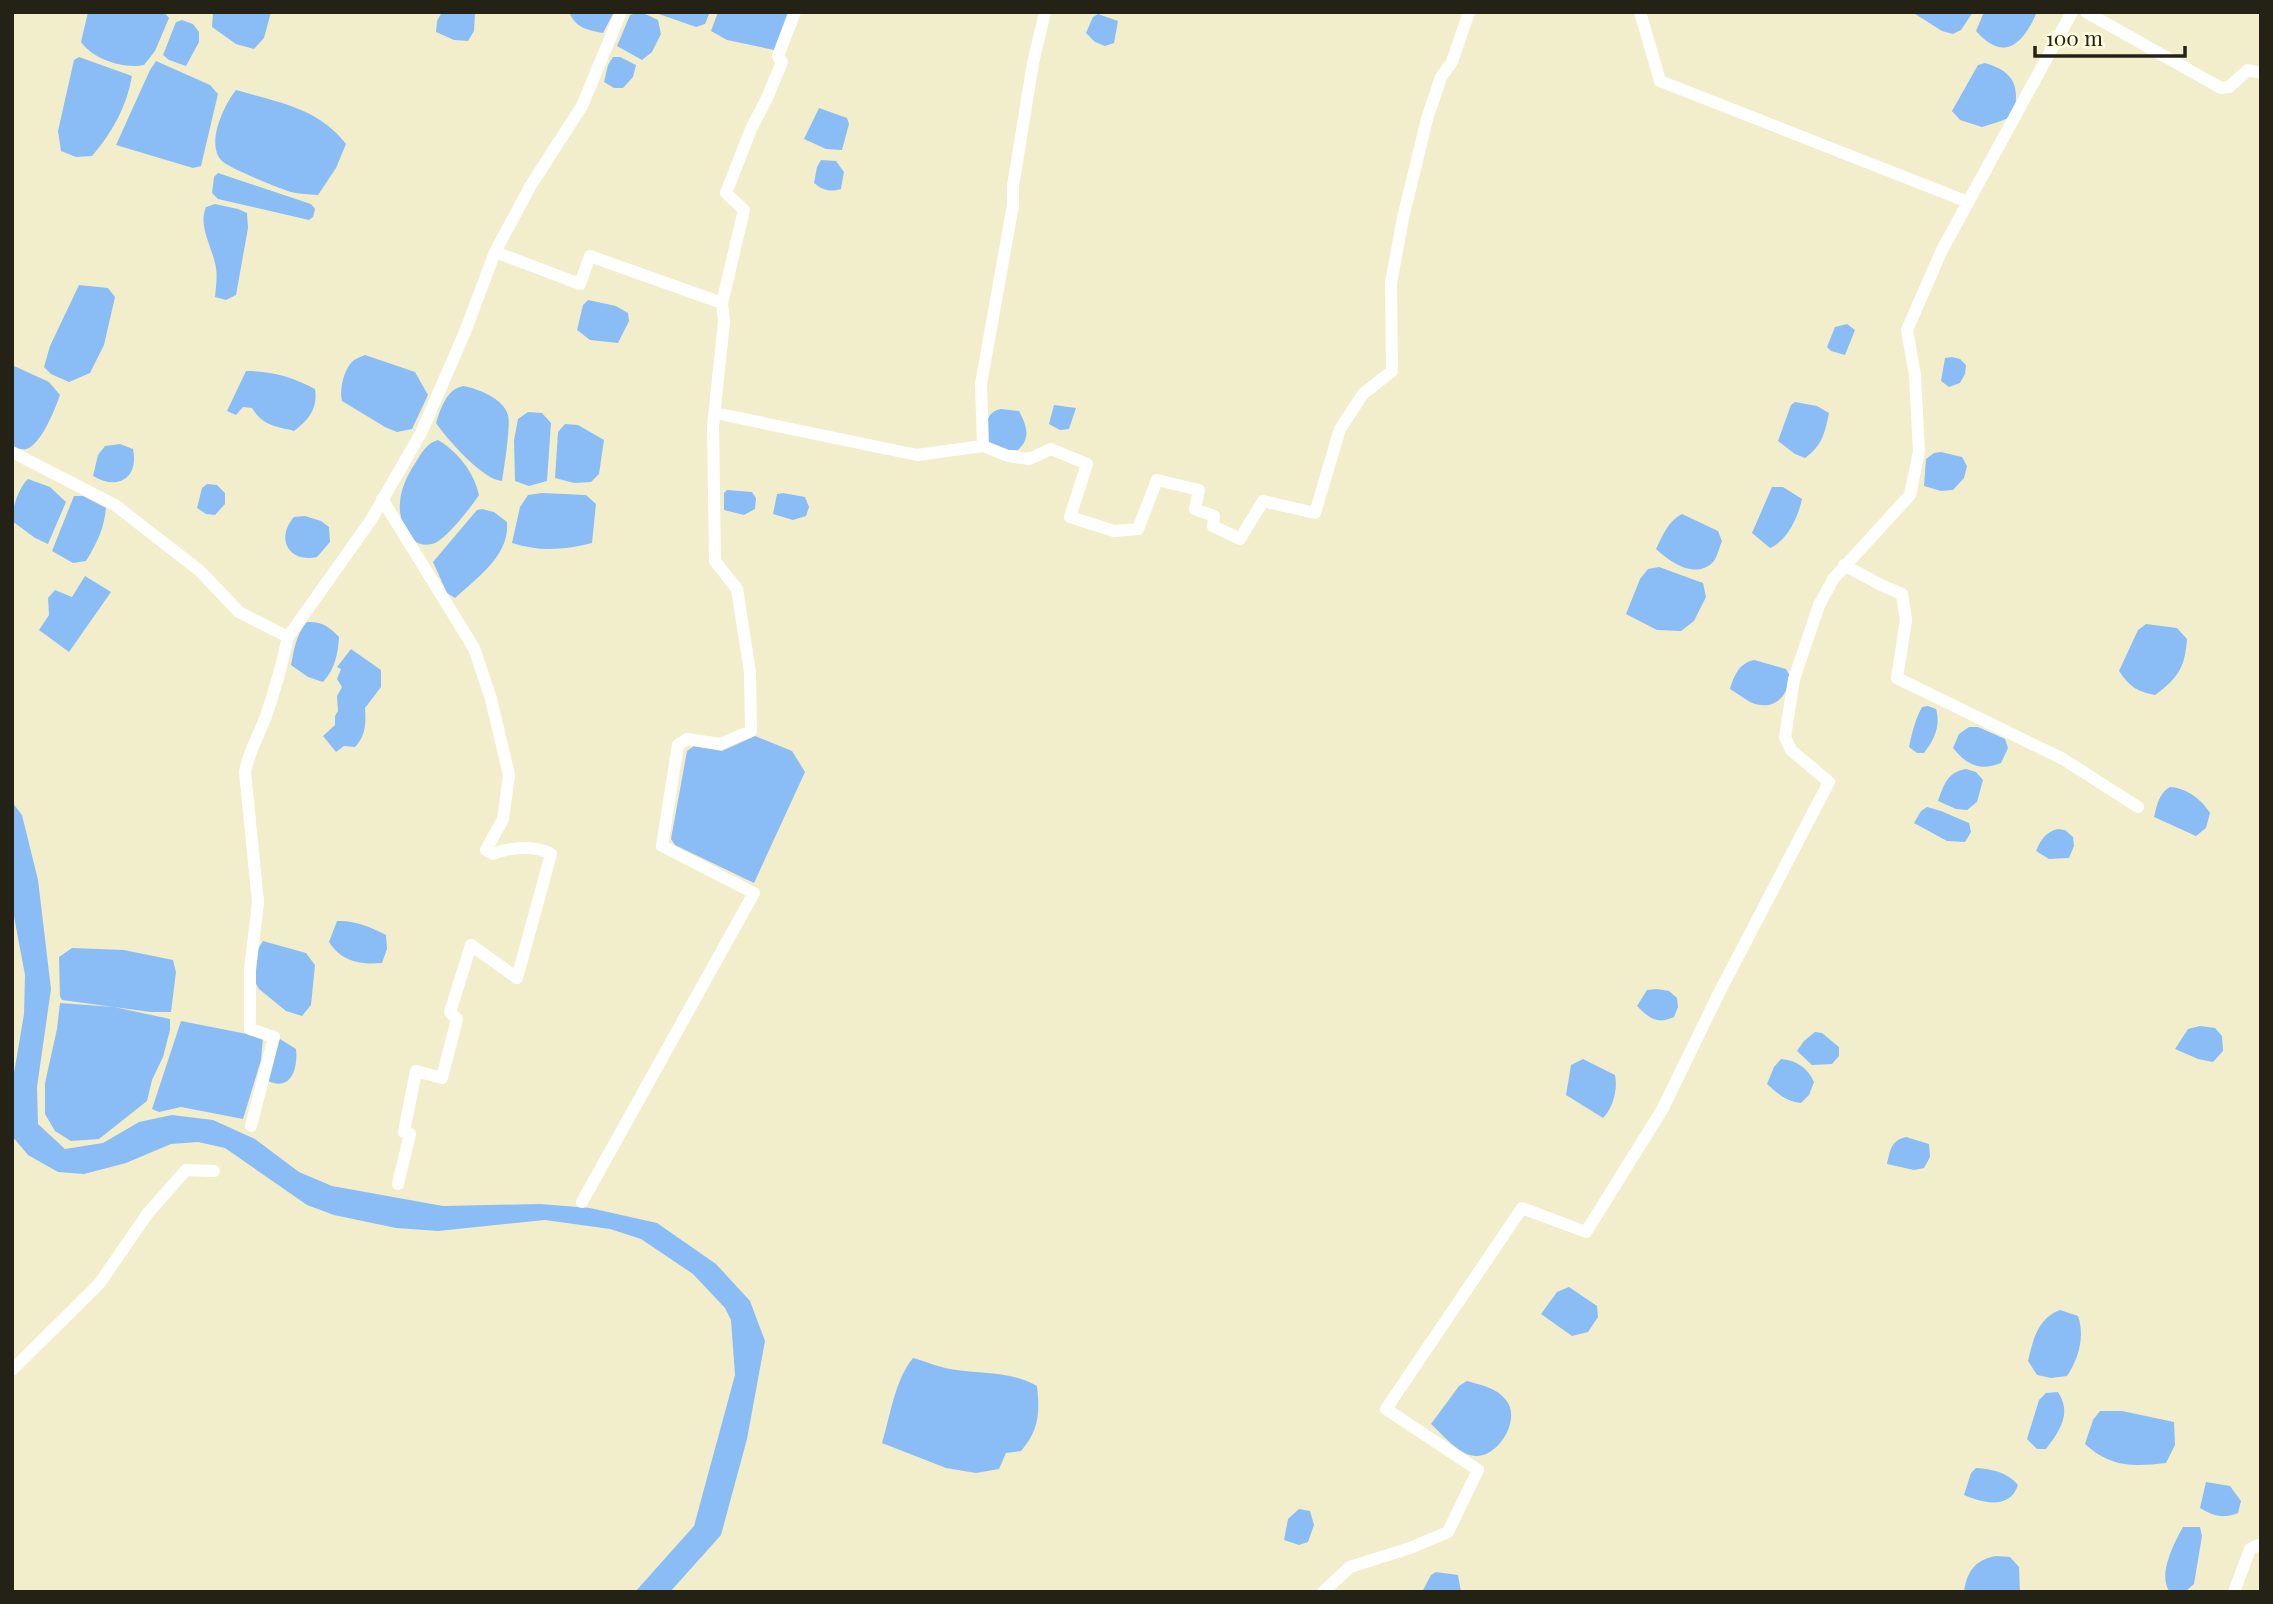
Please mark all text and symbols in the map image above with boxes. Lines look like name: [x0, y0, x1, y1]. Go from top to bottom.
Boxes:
scale bar: [2035, 14, 2186, 58]
text: 100 m: [2046, 23, 2103, 51]

